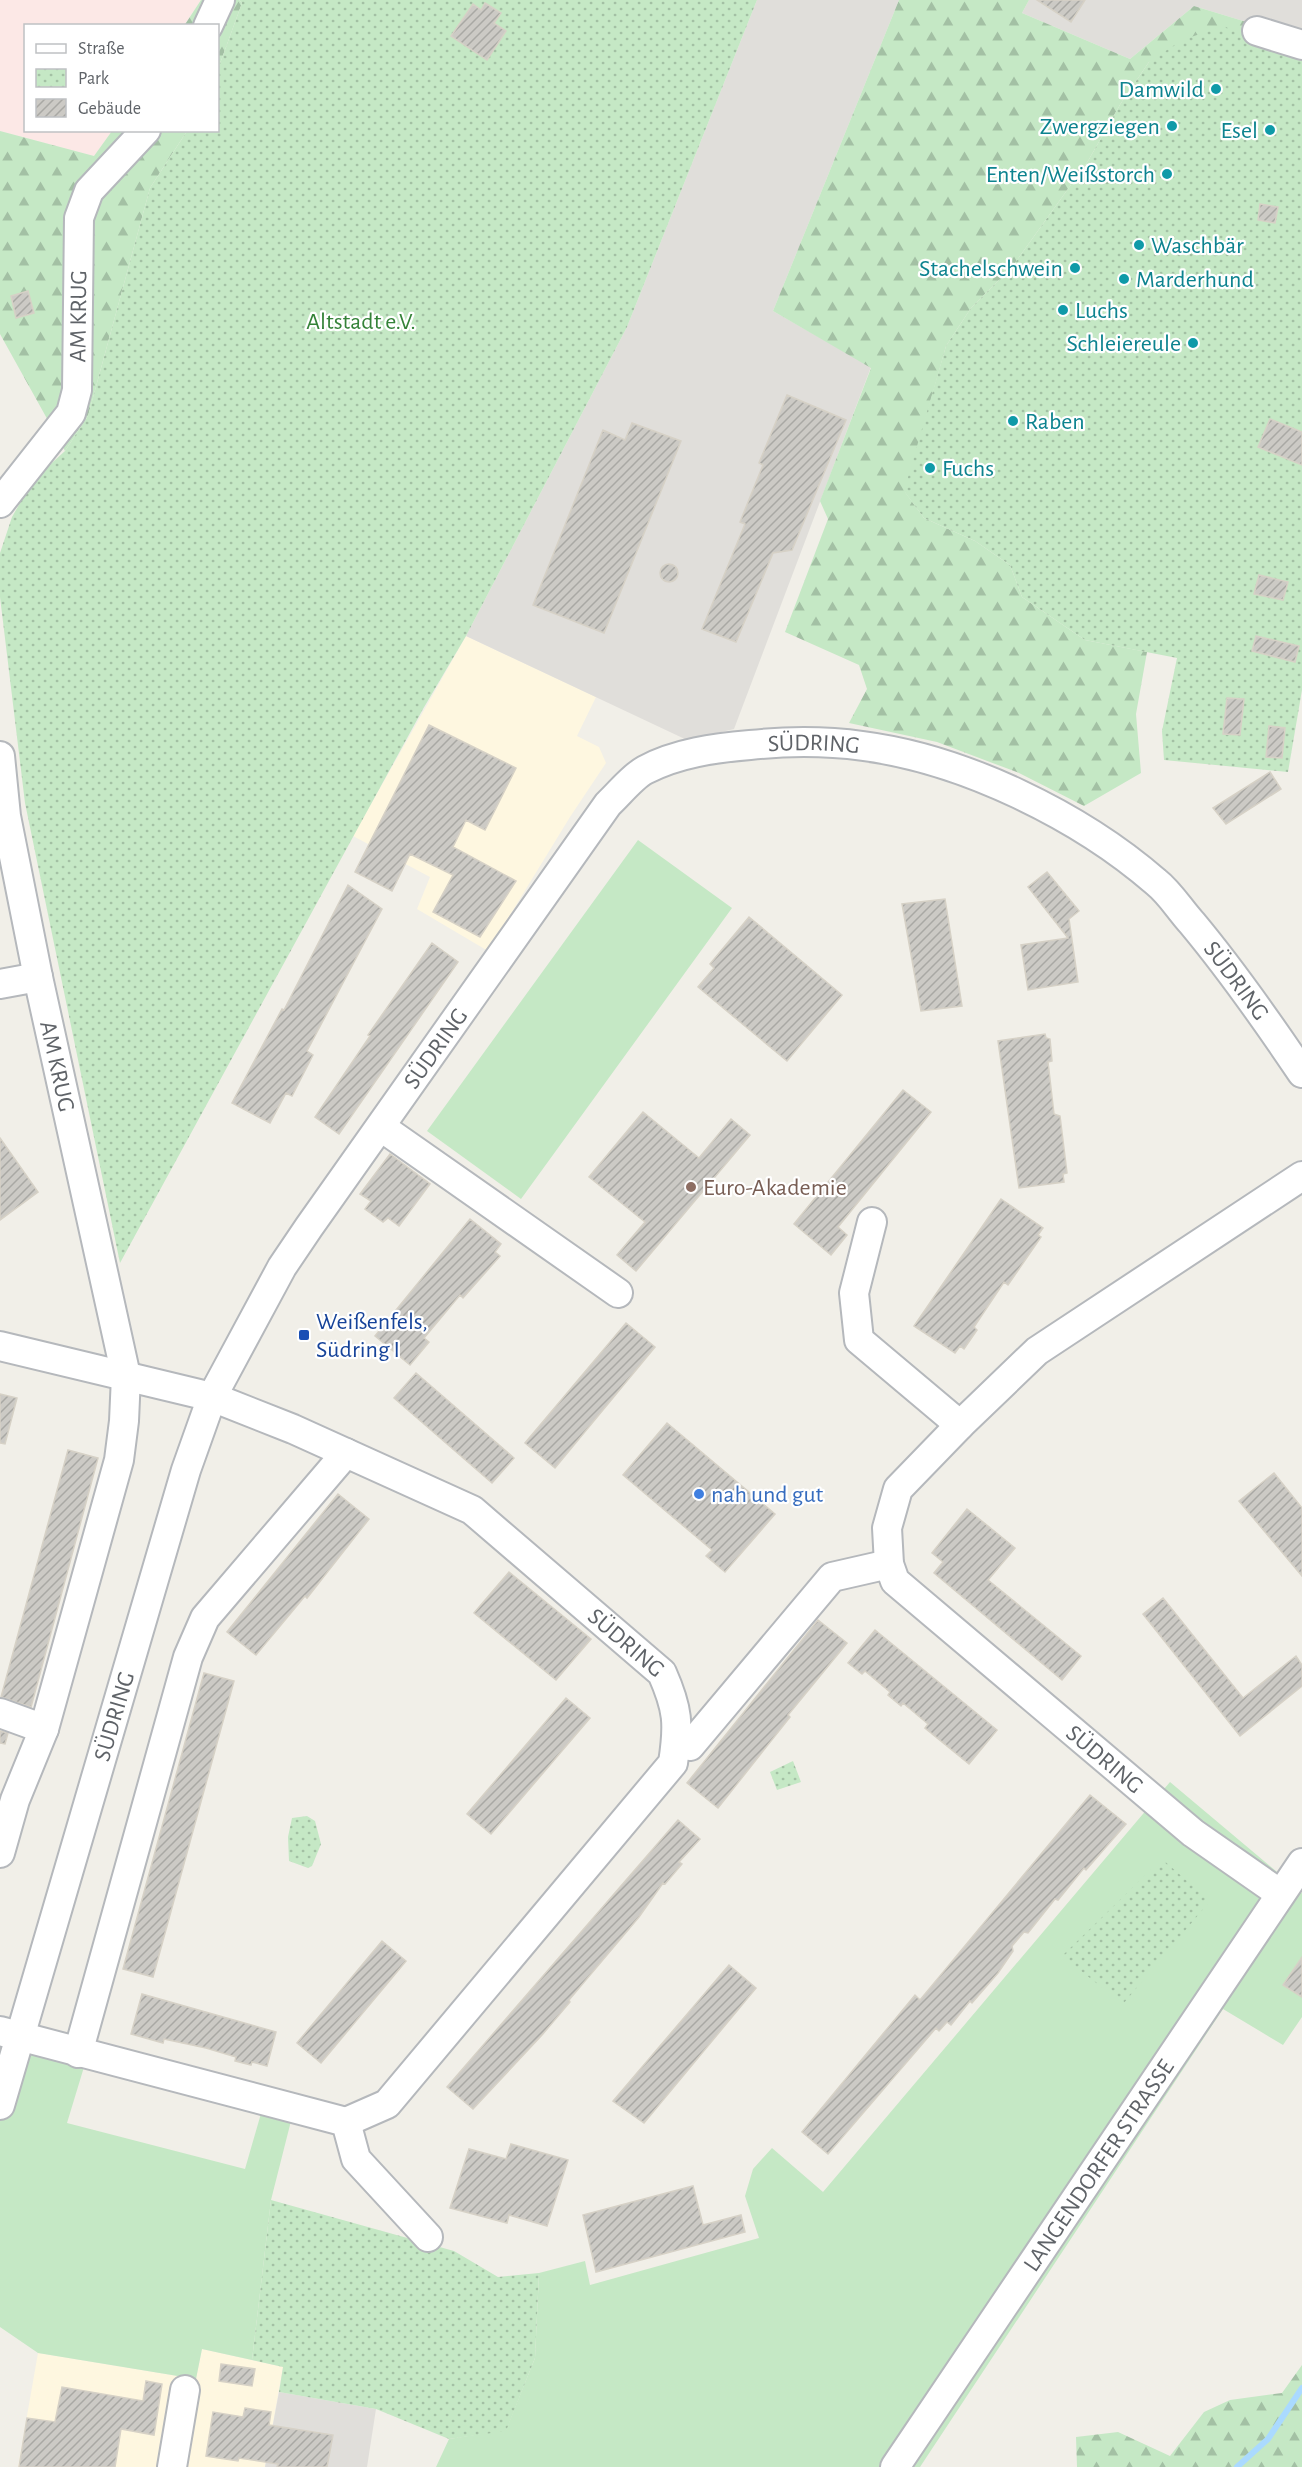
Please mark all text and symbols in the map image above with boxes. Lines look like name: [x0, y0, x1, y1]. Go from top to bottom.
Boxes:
legend: [24, 24, 219, 132]
text: Straße: [78, 40, 124, 58]
text: Park: [78, 70, 110, 88]
place label: Damwild: [1119, 78, 1204, 102]
marker: Damwild: [1209, 82, 1223, 96]
text: Gebäude: [78, 100, 141, 118]
place label: Zwergziegen: [1040, 115, 1160, 139]
marker: Zwergziegen: [1165, 119, 1179, 133]
place label: Esel: [1221, 119, 1258, 143]
marker: Esel: [1263, 123, 1277, 137]
place label: Enten/Weißstorch: [986, 163, 1155, 187]
marker: Enten/Weißstorch: [1160, 167, 1174, 181]
place label: Waschbär: [1151, 234, 1244, 258]
marker: Waschbär: [1132, 238, 1146, 252]
place label: Stachelschwein: [919, 257, 1063, 281]
marker: Stachelschwein: [1068, 261, 1082, 275]
place label: Marderhund: [1136, 268, 1254, 292]
street label: AM KRUG: [66, 270, 91, 363]
marker: Marderhund: [1117, 272, 1131, 286]
place label: Luchs: [1075, 299, 1128, 323]
marker: Luchs: [1056, 303, 1070, 317]
park label: Altstadt e.V.: [306, 310, 416, 334]
place label: Schleiereule: [1067, 332, 1181, 356]
marker: Schleiereule: [1186, 336, 1200, 350]
place label: Raben: [1025, 410, 1085, 434]
marker: Raben: [1006, 414, 1020, 428]
place label: Fuchs: [942, 457, 994, 481]
marker: Fuchs: [923, 461, 937, 475]
street label: SÜDRING: [767, 730, 861, 758]
street label: SÜDRING: [1199, 937, 1273, 1025]
street label: SÜDRING: [400, 1004, 473, 1093]
street label: AM KRUG: [35, 1019, 78, 1114]
place label: Euro-Akademie: [703, 1176, 847, 1200]
marker: Euro-Akademie: [684, 1180, 698, 1194]
place label: Weißenfels, Südring I: [316, 1310, 428, 1362]
marker: Weißenfels, Südring I: [297, 1328, 311, 1342]
place label: nah und gut: [711, 1483, 824, 1507]
marker: nah und gut: [692, 1487, 706, 1501]
street label: SÜDRING: [583, 1604, 668, 1682]
street label: SÜDRING: [90, 1669, 139, 1764]
street label: SÜDRING: [1061, 1720, 1148, 1799]
street label: LANGENDORFER STRASSE: [1019, 2055, 1179, 2276]

